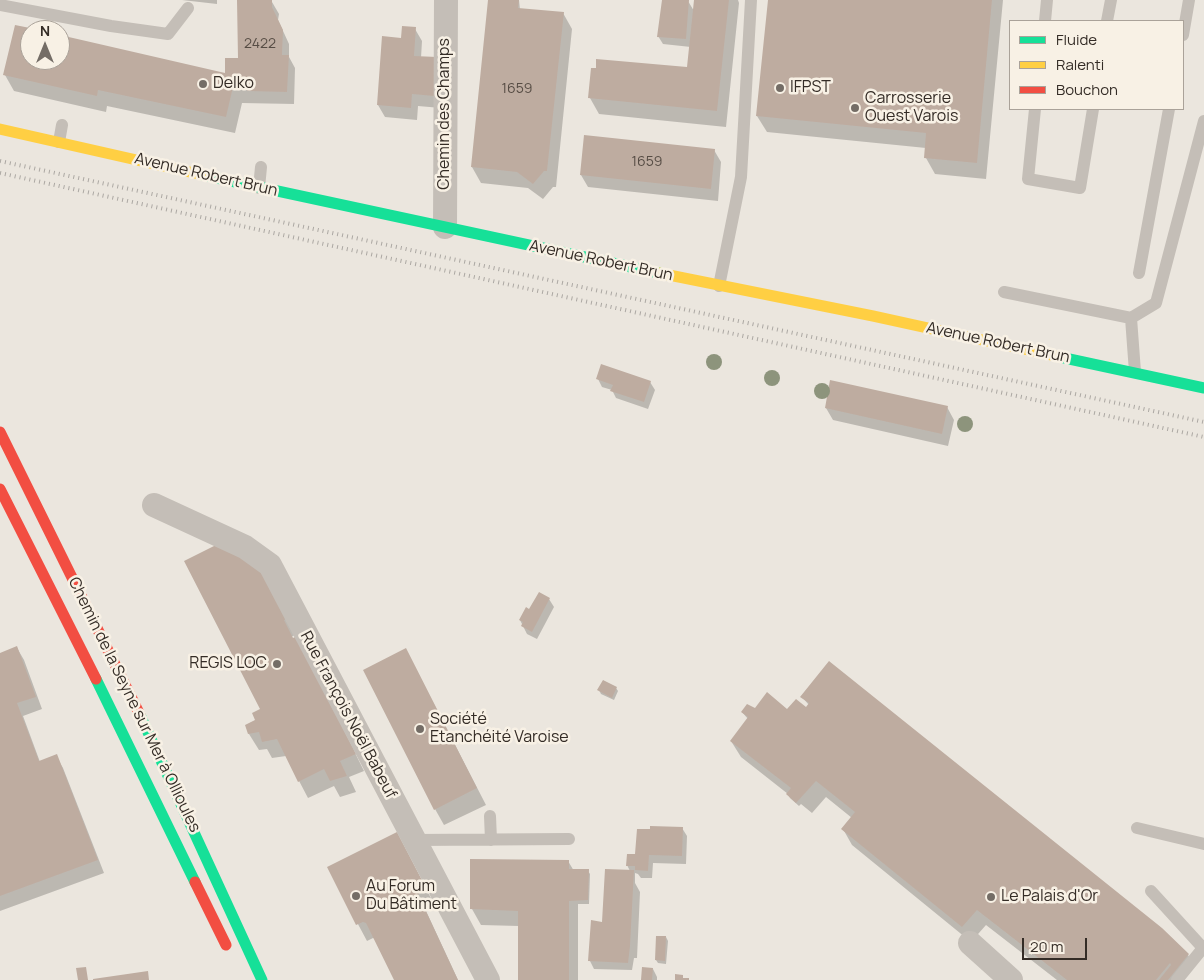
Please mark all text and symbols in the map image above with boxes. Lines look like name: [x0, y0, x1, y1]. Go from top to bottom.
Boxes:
north arrow: [20, 20, 70, 70]
legend: [1009, 20, 1184, 110]
text: N: [40, 21, 50, 40]
text: Fluide: [1056, 29, 1097, 50]
house number: 2422: [244, 36, 276, 52]
street label: Chemin des Champs: [435, 38, 455, 190]
text: Ralenti: [1056, 54, 1104, 75]
place label: Delko: [213, 74, 254, 94]
marker: Delko: [197, 78, 209, 90]
place label: IFPST: [790, 78, 831, 98]
text: Bouchon: [1056, 79, 1118, 100]
house number: 1659: [502, 81, 532, 97]
marker: IFPST: [774, 82, 786, 94]
place label: Carrosserie Ouest Varois: [865, 89, 958, 127]
marker: Carrosserie Ouest Varois: [849, 102, 861, 114]
street label: Avenue Robert Brun: [133, 149, 279, 201]
house number: 1659: [632, 154, 662, 170]
street label: Avenue Robert Brun: [527, 236, 675, 286]
street label: Avenue Robert Brun: [924, 318, 1072, 368]
street label: Chemin de la Seyne sur Mer à Ollioules: [64, 574, 204, 836]
street label: Rue François Noël Babeuf: [296, 628, 400, 802]
place label: REGIS LOC: [189, 654, 267, 674]
marker: REGIS LOC: [271, 658, 283, 670]
place label: Société Etanchéité Varoise: [430, 710, 569, 748]
marker: Société Etanchéité Varoise: [414, 723, 426, 735]
place label: Au Forum Du Bâtiment: [366, 877, 457, 915]
place label: Le Palais d'Or: [1001, 887, 1098, 907]
marker: Au Forum Du Bâtiment: [350, 890, 362, 902]
marker: Le Palais d'Or: [985, 891, 997, 903]
scale bar: [1024, 928, 1089, 960]
text: 20 m: [1030, 936, 1063, 957]

